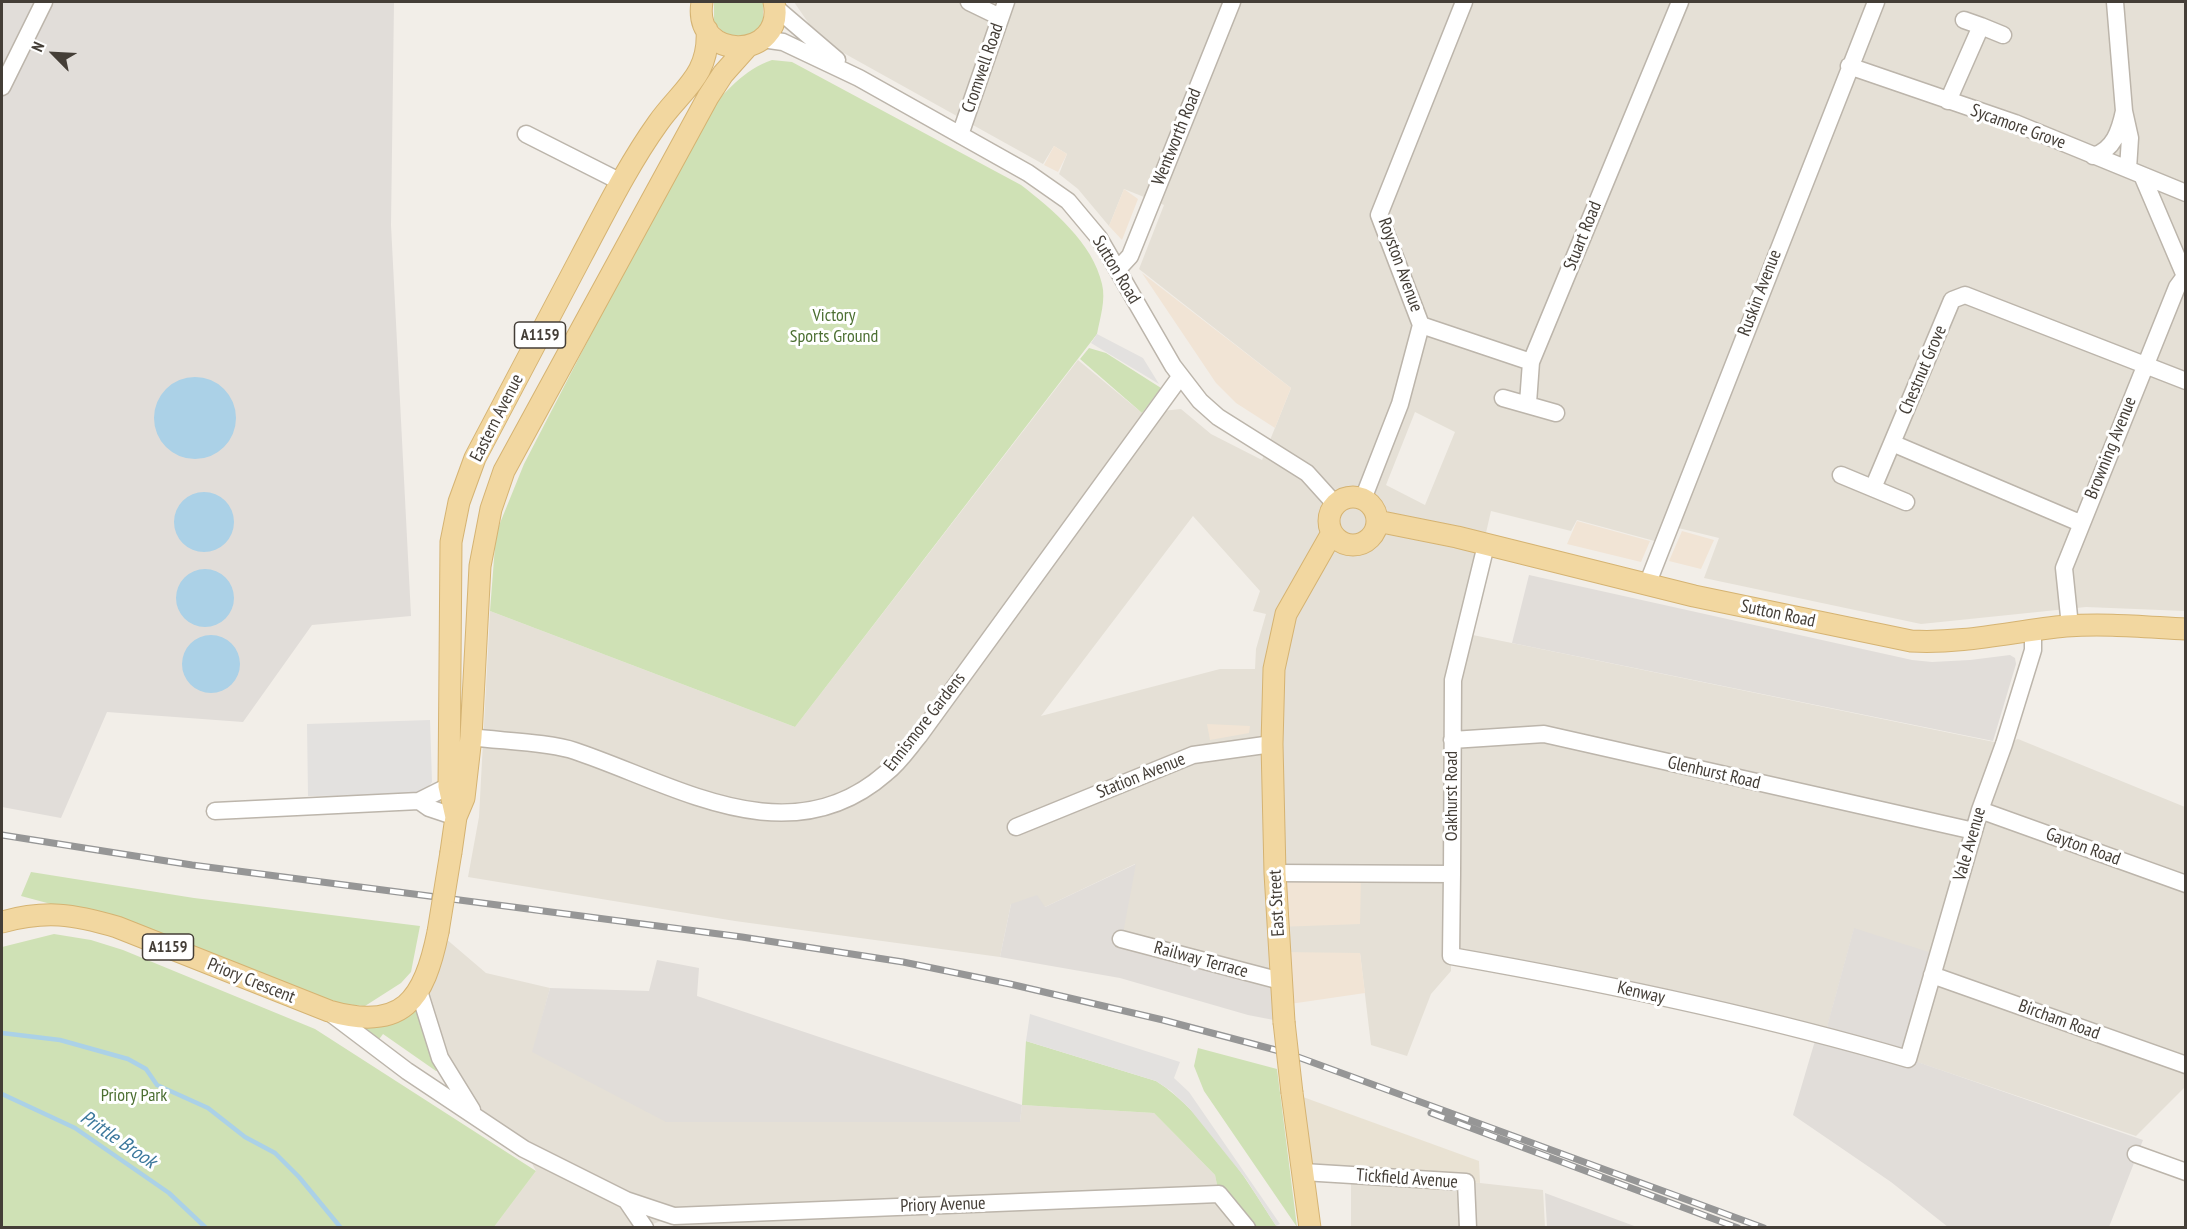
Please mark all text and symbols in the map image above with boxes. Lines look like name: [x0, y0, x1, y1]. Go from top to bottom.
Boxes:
street label: Cromwell Road: [958, 20, 1008, 116]
north arrow: [24, 24, 84, 84]
text: N: [27, 39, 48, 55]
street label: Wentworth Road: [1148, 85, 1206, 189]
street label: Sycamore Grove: [1968, 100, 2068, 154]
street label: Stuart Road: [1559, 198, 1607, 274]
street label: Royston Avenue: [1373, 215, 1427, 315]
street label: Sutton Road: [1087, 232, 1145, 308]
street label: Ruskin Avenue: [1734, 247, 1786, 339]
park label: Victory Sports Ground: [790, 305, 878, 348]
road number: A1159: [514, 322, 566, 348]
street label: Chestnut Grove: [1895, 322, 1951, 418]
street label: Eastern Avenue: [466, 371, 528, 465]
street label: Browning Avenue: [2081, 394, 2141, 502]
street label: Sutton Road: [1739, 596, 1817, 632]
street label: Ennismore Gardens: [880, 668, 970, 776]
street label: Station Avenue: [1094, 748, 1188, 804]
street label: Oakhurst Road: [1441, 751, 1463, 841]
street label: Glenhurst Road: [1665, 752, 1763, 794]
street label: Vale Avenue: [1949, 805, 1991, 883]
street label: Gayton Road: [2043, 824, 2123, 870]
street label: East Street: [1264, 869, 1290, 937]
road number: A1159: [142, 934, 194, 960]
street label: Railway Terrace: [1152, 937, 1250, 983]
street label: Priory Crescent: [204, 954, 298, 1008]
street label: Kenway: [1615, 977, 1667, 1009]
street label: Bircham Road: [2015, 995, 2103, 1045]
park label: Priory Park: [101, 1085, 167, 1107]
water label: Prittle Brook: [75, 1106, 161, 1174]
street label: Tickfield Avenue: [1355, 1165, 1459, 1193]
street label: Priory Avenue: [900, 1193, 986, 1217]

